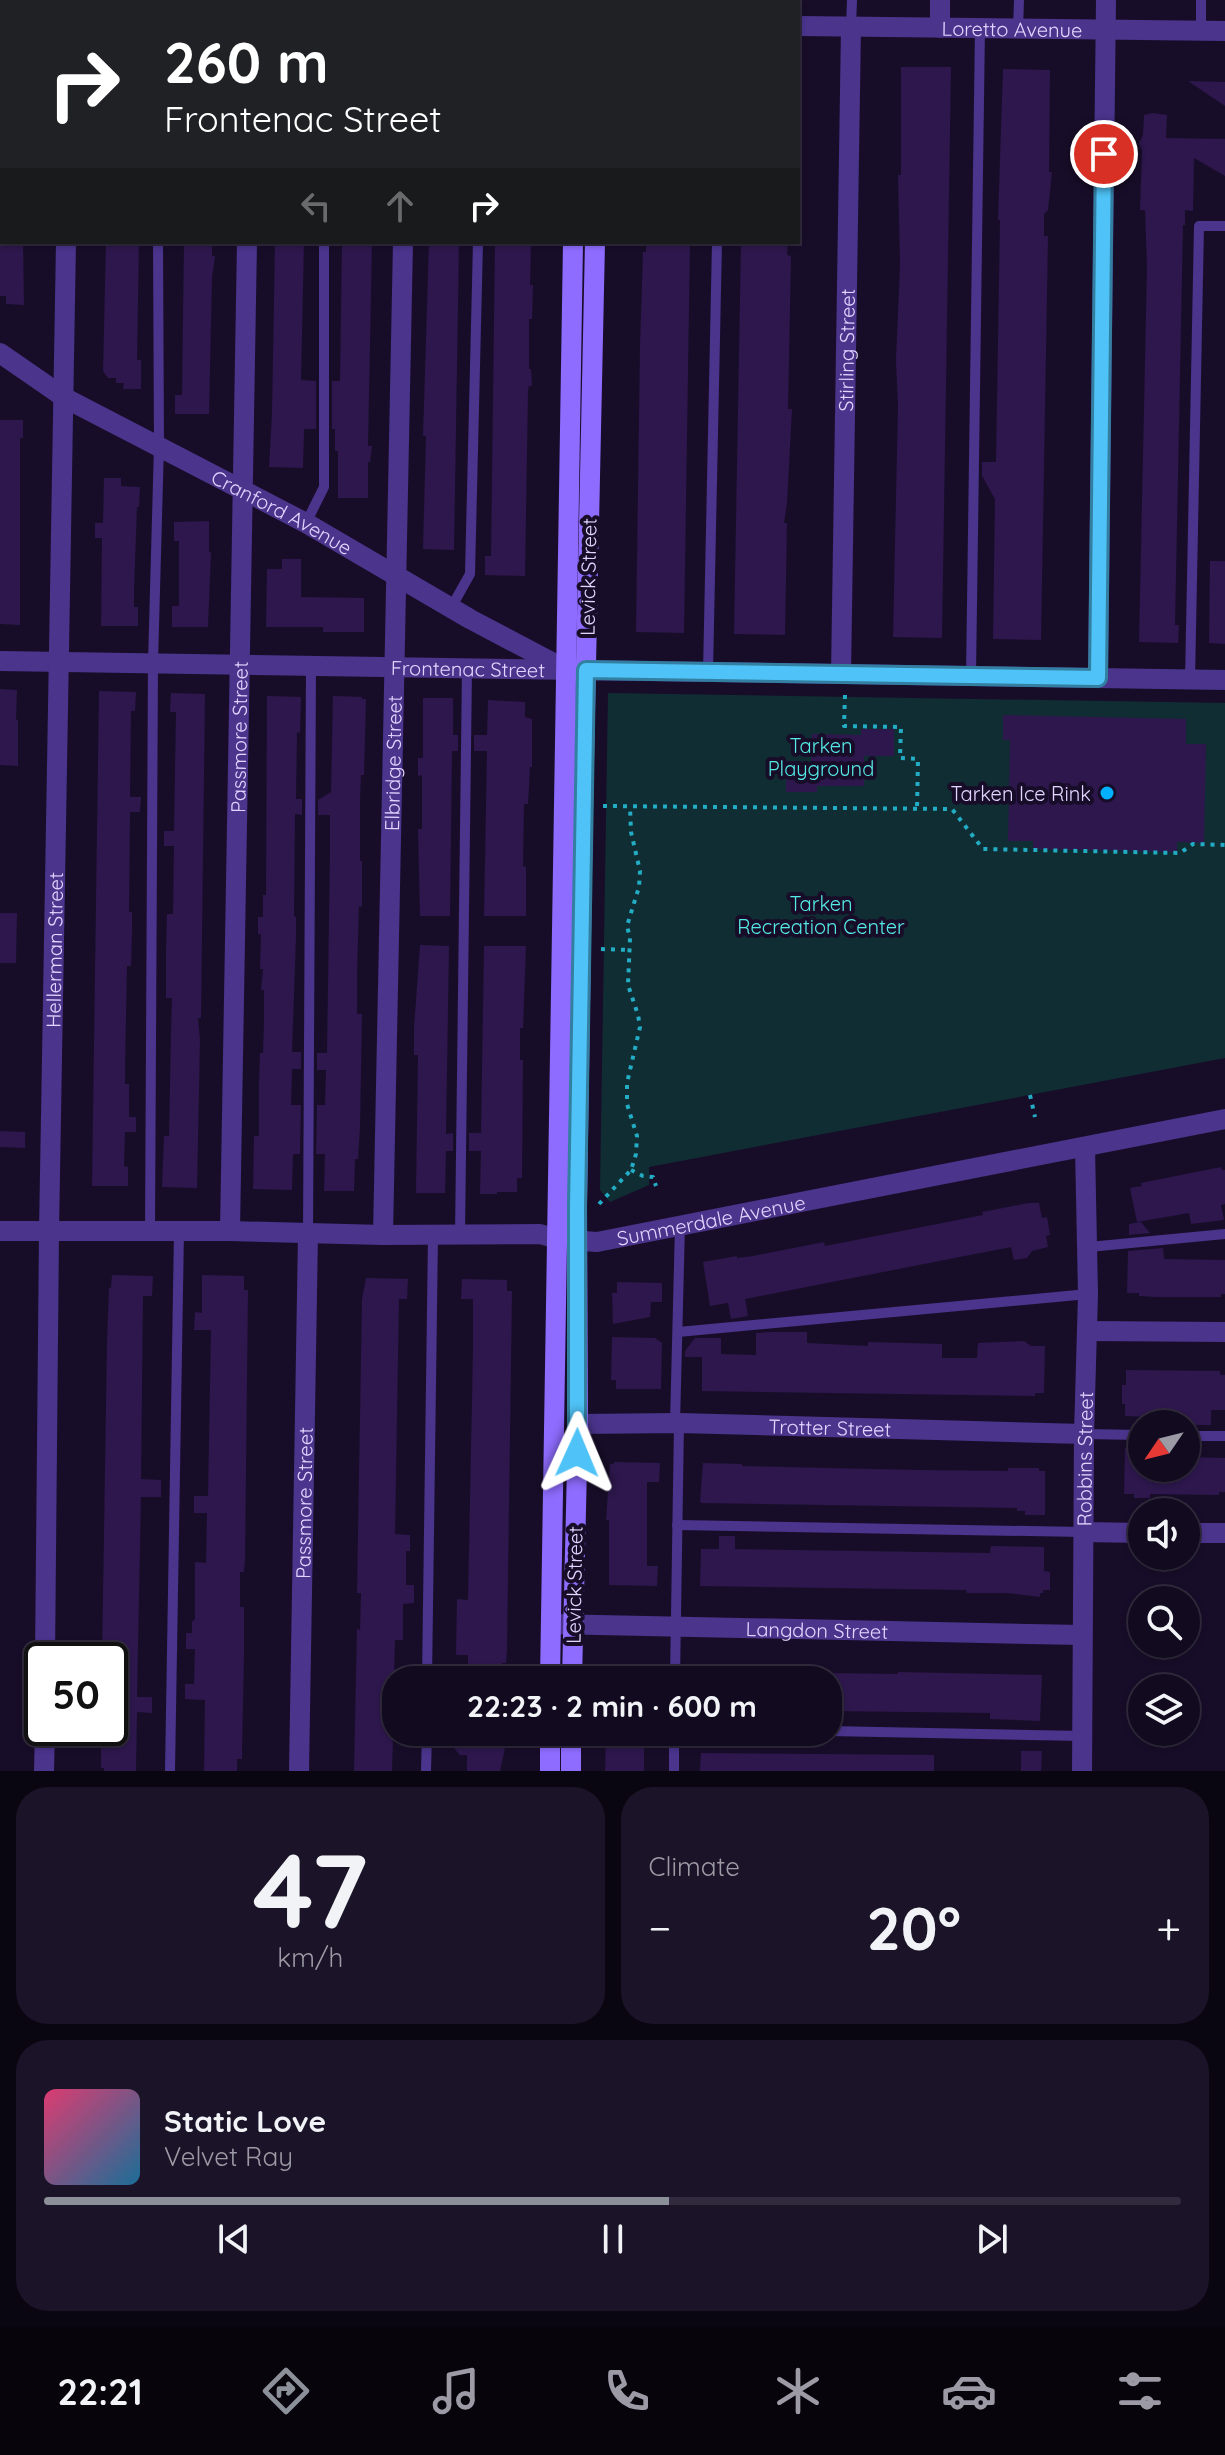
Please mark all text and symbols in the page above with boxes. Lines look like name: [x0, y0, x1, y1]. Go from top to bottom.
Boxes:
street label: Loretto Avenue: [941, 15, 1083, 42]
text: 260 m: [164, 27, 329, 97]
icon: right: [32, 32, 136, 136]
text: Frontenac Street: [164, 96, 442, 141]
pin: [1070, 120, 1138, 188]
icon: arrive: [1082, 132, 1126, 176]
icon: left: [294, 184, 338, 228]
icon: ahead: [378, 184, 422, 228]
icon: right: [462, 184, 506, 228]
street label: Stirling Street: [833, 288, 859, 412]
street label: Cranford Avenue: [207, 464, 357, 560]
street label: Levick Street: [574, 518, 602, 636]
street label: Frontenac Street: [391, 655, 545, 682]
street label: Passmore Street: [225, 661, 252, 813]
street label: Elbridge Street: [379, 695, 406, 831]
park label: Tarken Playground: [768, 733, 874, 781]
place label: Tarken Ice Rink: [950, 781, 1091, 806]
marker: Tarken Ice Rink: [1098, 784, 1116, 802]
street label: Hellerman Street: [40, 872, 68, 1028]
park label: Tarken Recreation Center: [737, 891, 905, 939]
street label: Summerdale Avenue: [615, 1189, 807, 1250]
street label: Robbins Street: [1071, 1391, 1098, 1527]
north arrow: [1128, 1410, 1200, 1482]
map controls: [1128, 1410, 1200, 1746]
position arrow: [535, 1411, 619, 1495]
street label: Trotter Street: [768, 1413, 892, 1441]
street label: Passmore Street: [290, 1427, 317, 1579]
button: sound: [1128, 1498, 1200, 1570]
street label: Levick Street: [560, 1526, 588, 1644]
button: search: [1128, 1586, 1200, 1658]
street label: Langdon Street: [746, 1616, 889, 1643]
speed limit sign: 50: [24, 1642, 128, 1746]
button: layers: [1128, 1674, 1200, 1746]
text: 22:23 · 2 min · 600 m: [467, 1687, 757, 1725]
text: 47: [253, 1824, 368, 1954]
text: Climate: [649, 1850, 740, 1883]
text: 20°: [867, 1890, 961, 1965]
text: −: [649, 1900, 671, 1955]
text: +: [1156, 1900, 1181, 1955]
text: km/h: [277, 1941, 343, 1974]
text: Static Love: [164, 2102, 326, 2140]
text: Velvet Ray: [164, 2140, 293, 2173]
icon: previous: [212, 2217, 256, 2261]
icon: pause: [591, 2217, 635, 2261]
icon: next: [970, 2217, 1014, 2261]
icon: directions: [258, 2363, 314, 2419]
icon: music: [428, 2363, 484, 2419]
icon: phone: [599, 2363, 655, 2419]
icon: climate: [770, 2363, 826, 2419]
icon: car: [941, 2363, 997, 2419]
icon: filters: [1112, 2363, 1168, 2419]
text: 22:21: [57, 2369, 143, 2414]

